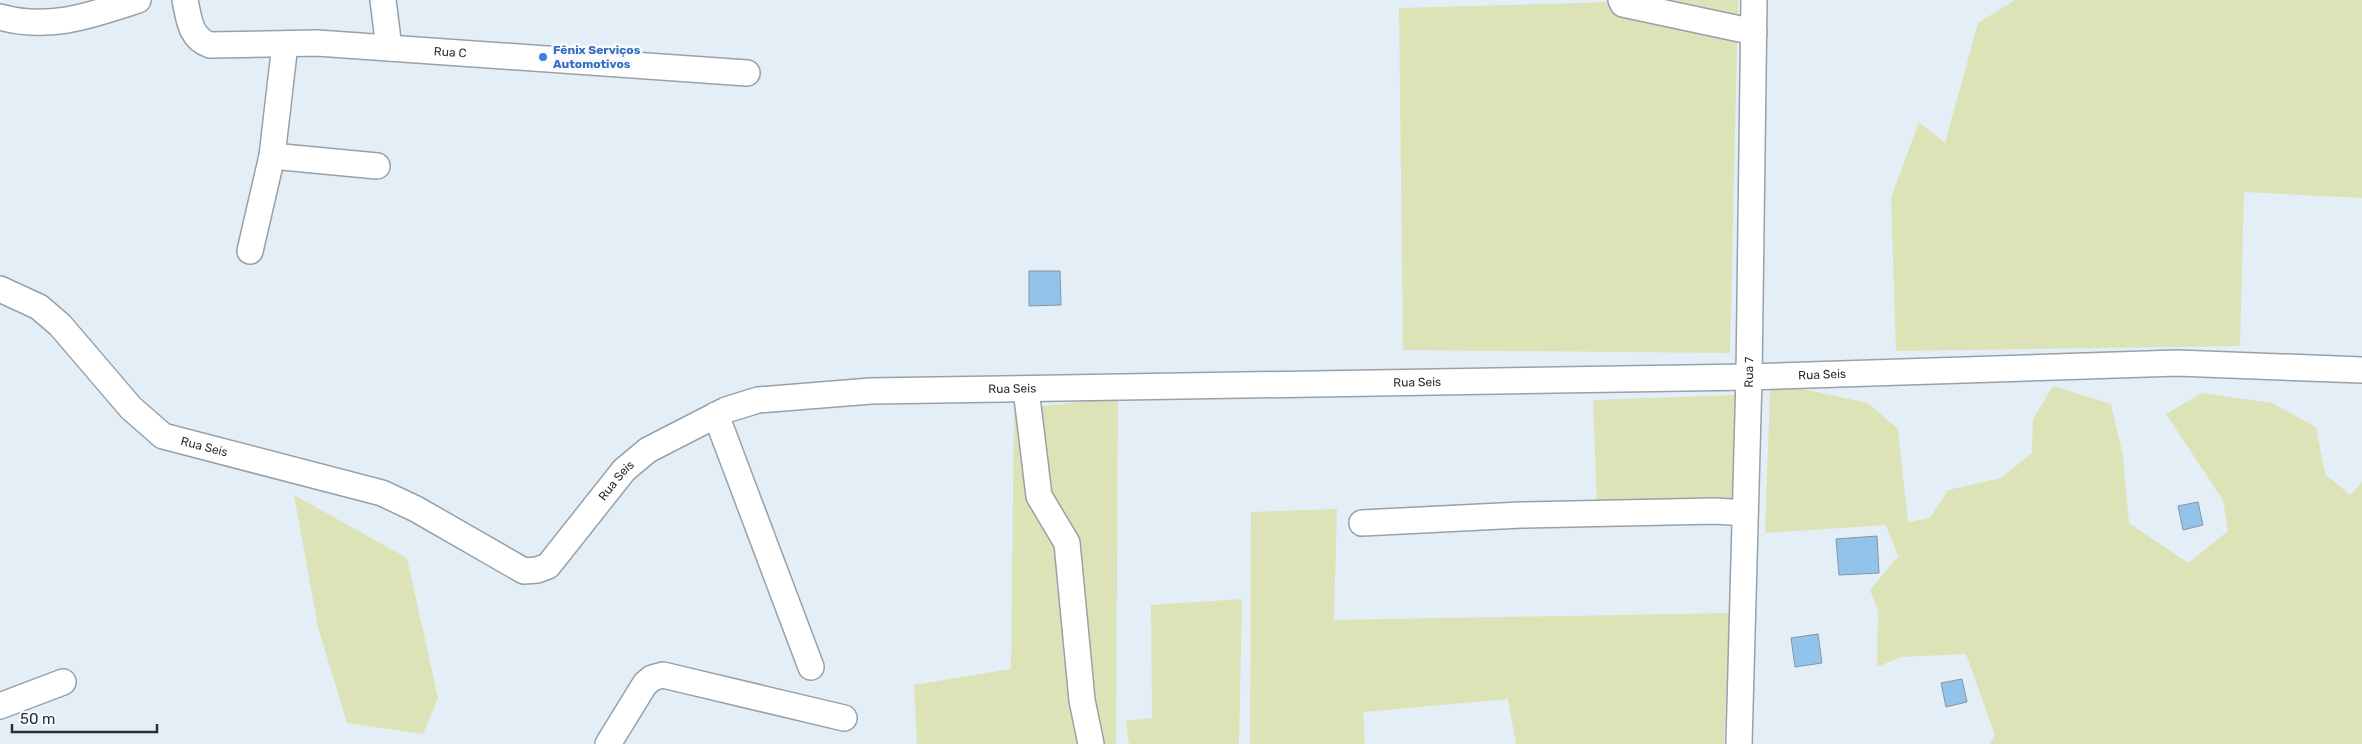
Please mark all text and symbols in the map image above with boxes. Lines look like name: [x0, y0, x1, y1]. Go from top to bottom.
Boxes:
place label: Fênix Serviços Automotivos: [553, 43, 641, 71]
street label: Rua C: [433, 44, 467, 60]
marker: Fênix Serviços Automotivos: [537, 51, 549, 63]
street label: Rua 7: [1742, 357, 1756, 388]
street label: Rua Seis: [1798, 367, 1846, 382]
street label: Rua Seis: [1393, 375, 1441, 390]
street label: Rua Seis: [988, 381, 1036, 396]
street label: Rua Seis: [179, 434, 229, 460]
street label: Rua Seis: [596, 458, 637, 503]
scale bar: [12, 702, 158, 734]
text: 50 m: [20, 710, 55, 728]

